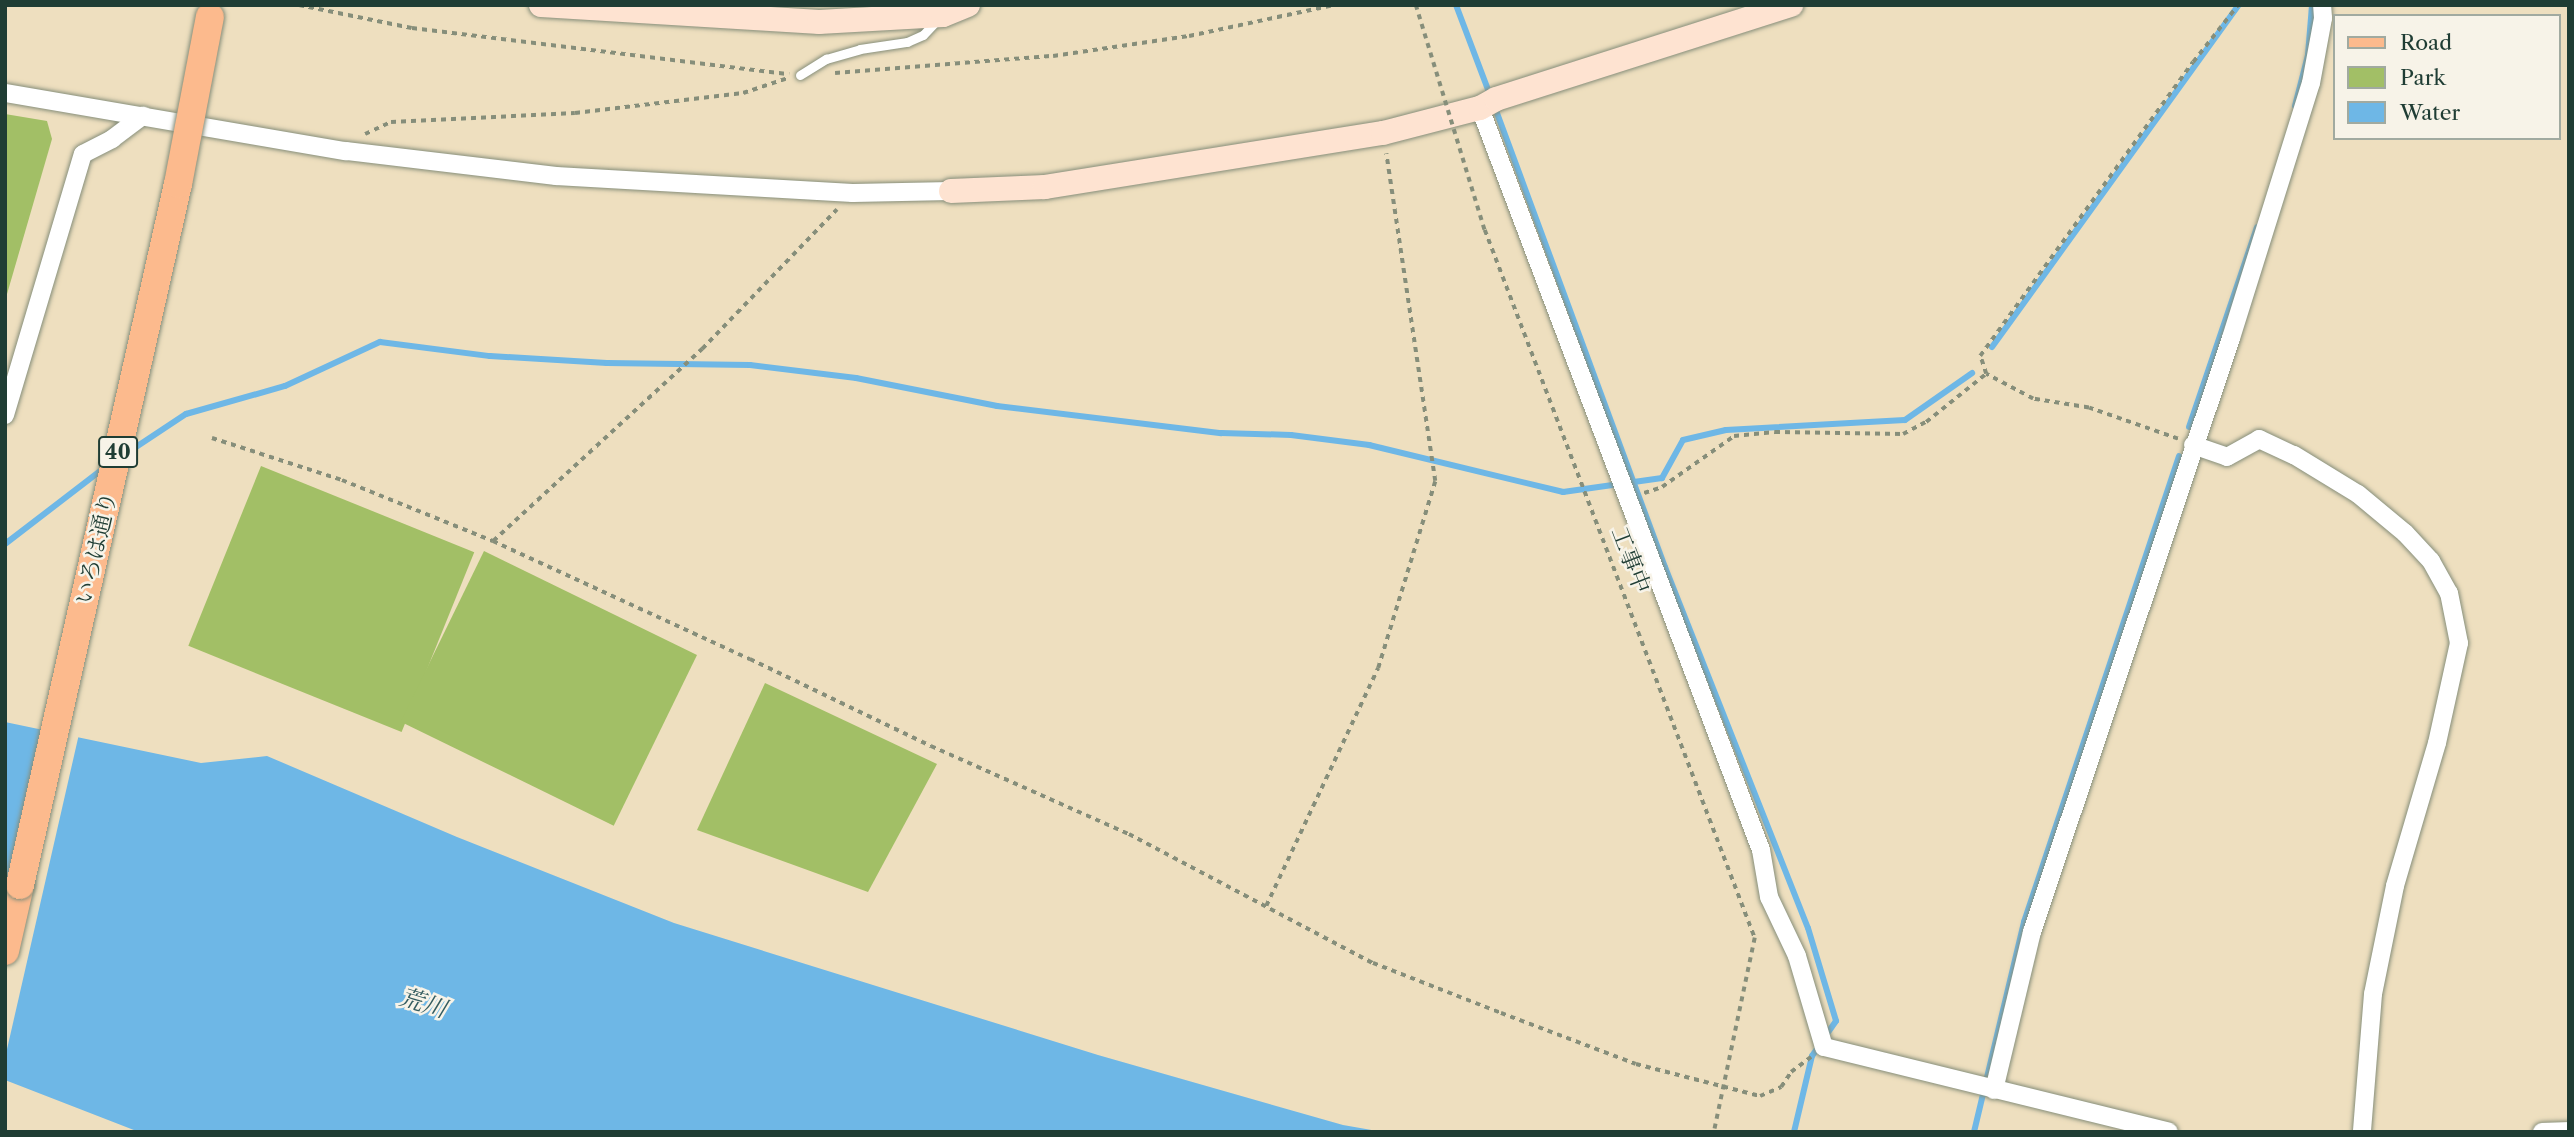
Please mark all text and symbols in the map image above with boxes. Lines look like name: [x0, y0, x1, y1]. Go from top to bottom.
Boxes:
legend: [2332, 14, 2560, 140]
text: Road: [2400, 30, 2452, 55]
text: Park: [2400, 65, 2446, 90]
text: Water: [2400, 100, 2460, 125]
road number: 40: [97, 434, 139, 470]
street label: いろは通り: [70, 489, 122, 607]
street label: 工事中: [1606, 523, 1656, 597]
water label: 荒川: [396, 982, 450, 1024]

